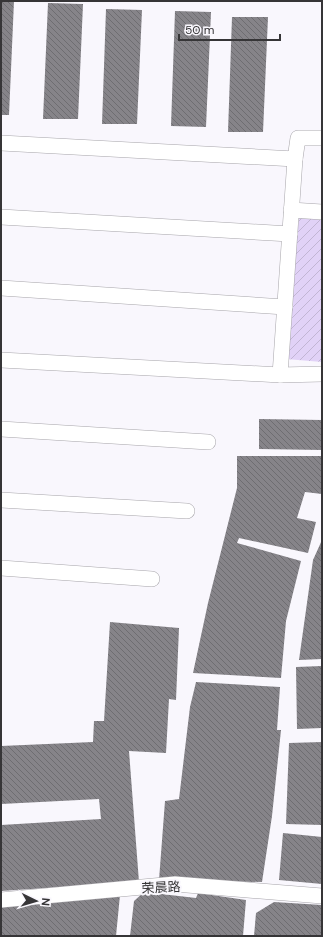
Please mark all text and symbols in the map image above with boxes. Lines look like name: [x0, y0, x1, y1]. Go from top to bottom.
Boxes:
scale bar: [179, 16, 280, 42]
text: 50 m: [185, 22, 214, 38]
street label: 荣晨路: [141, 878, 181, 897]
north arrow: [16, 881, 56, 921]
text: N: [39, 897, 53, 906]

